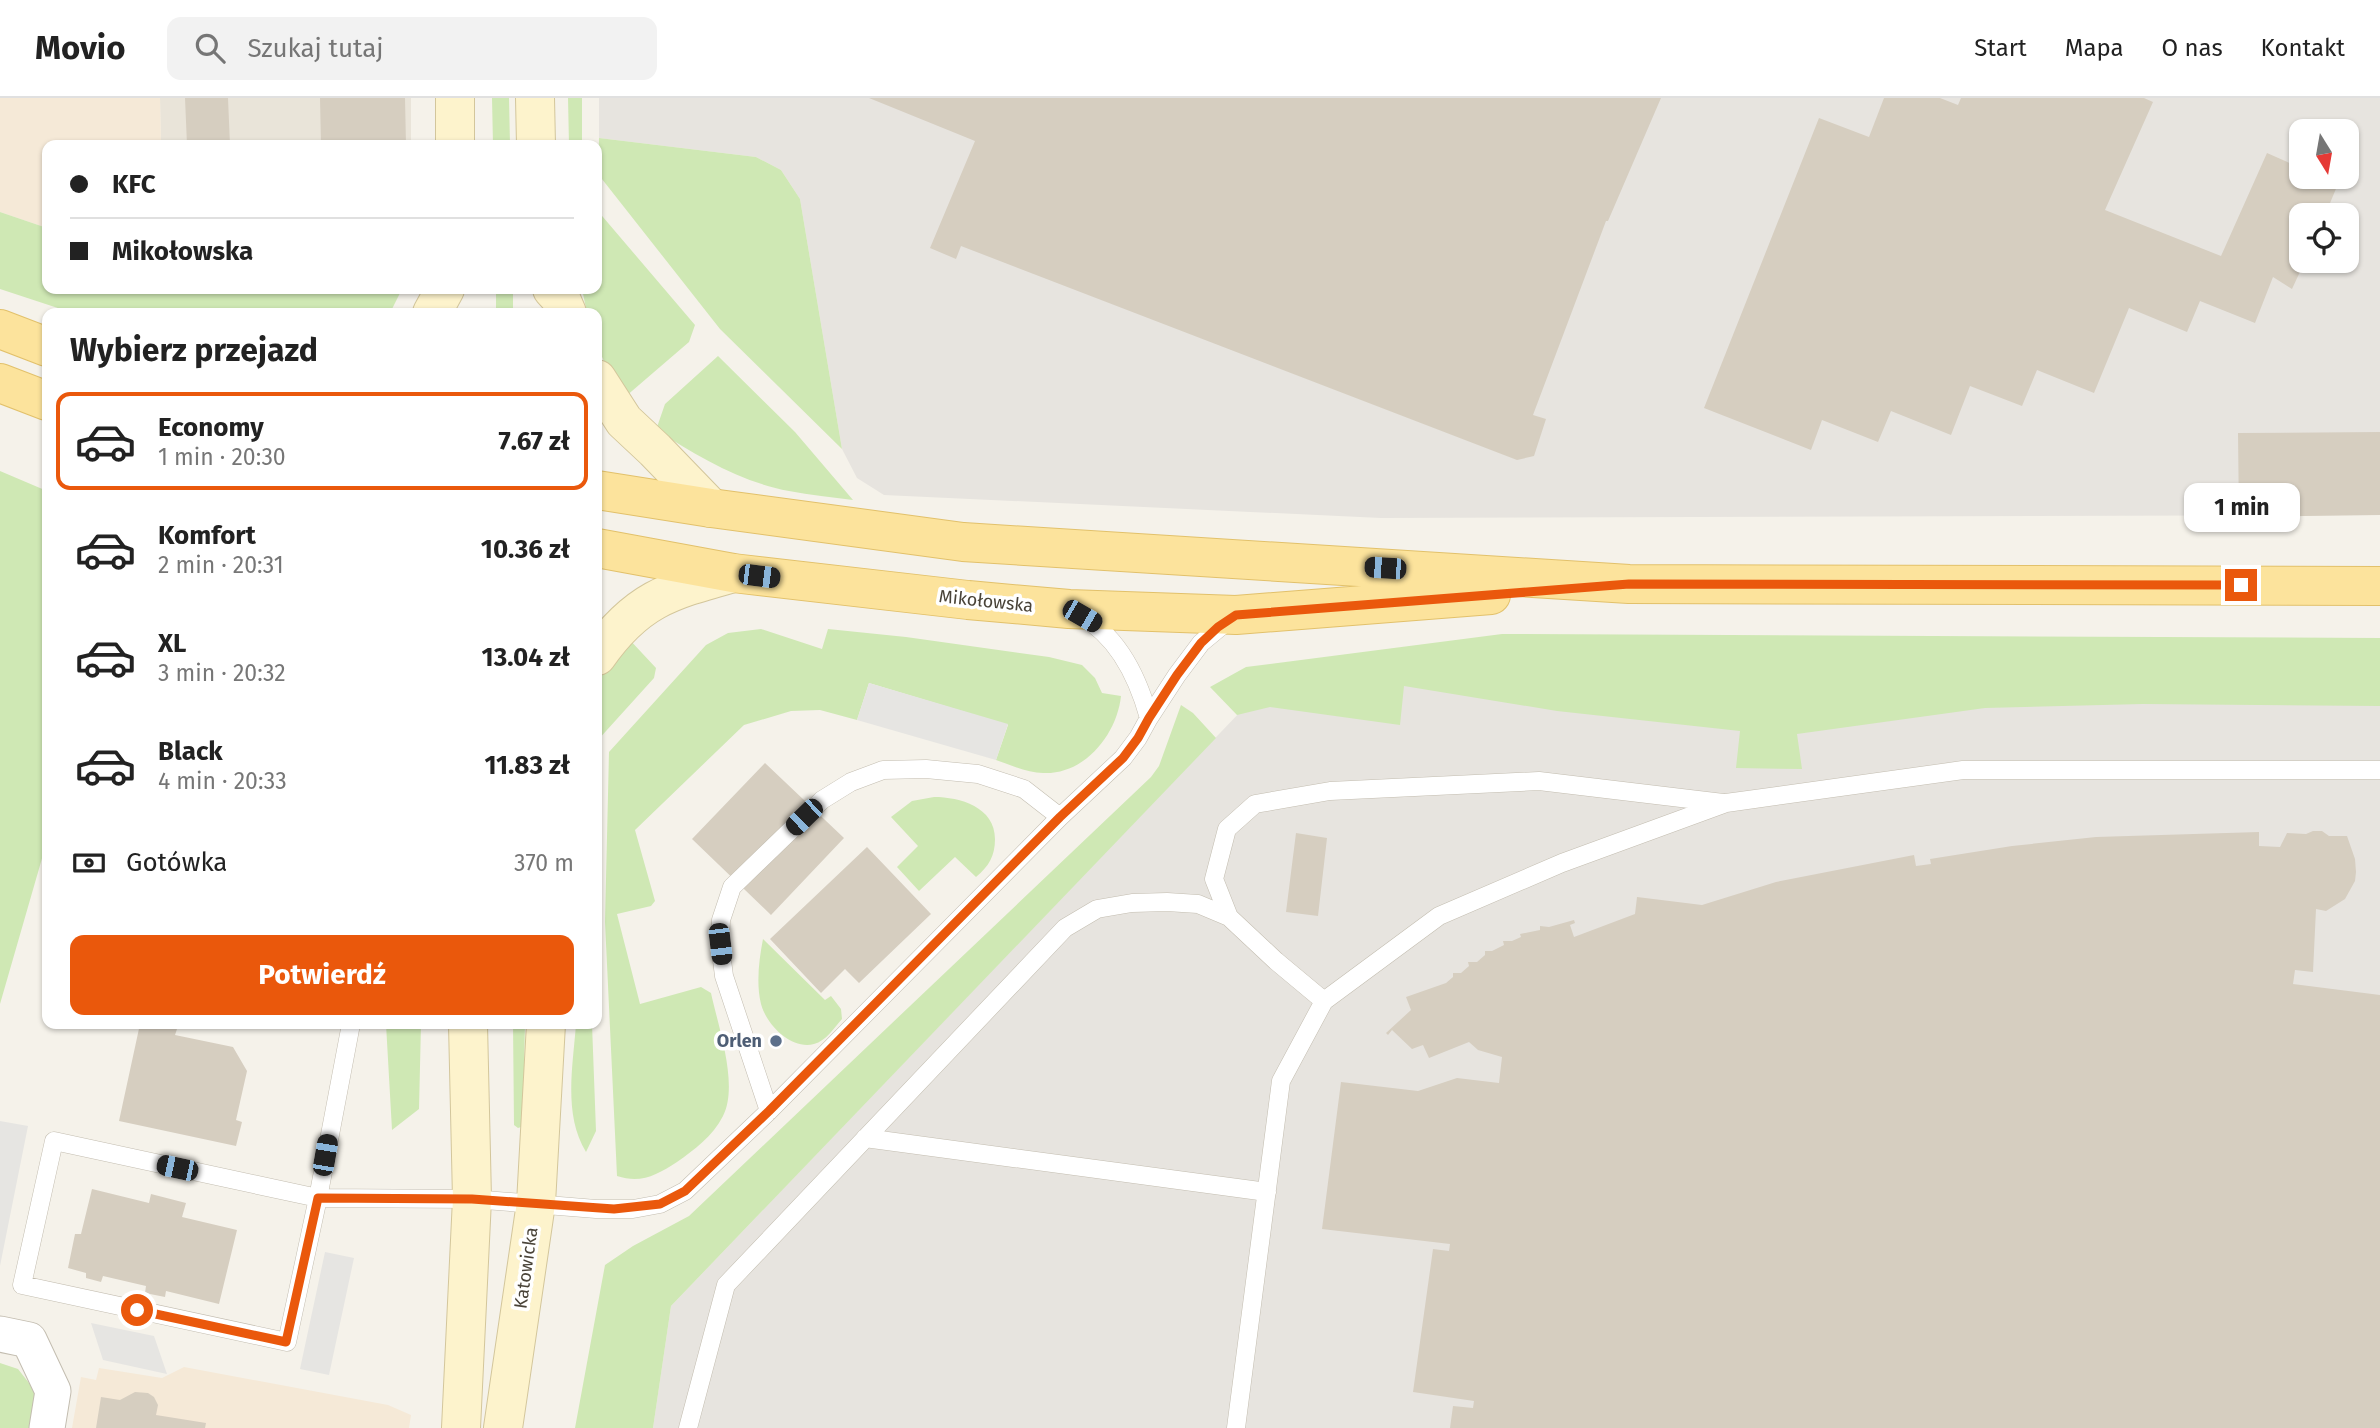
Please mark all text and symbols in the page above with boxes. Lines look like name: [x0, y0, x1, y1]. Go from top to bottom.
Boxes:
search box: [167, 17, 657, 80]
text: Movio: [35, 28, 125, 68]
icon: search: [191, 29, 229, 67]
text: Szukaj tutaj: [247, 33, 383, 64]
text: Start: [1974, 34, 2027, 62]
text: Mapa: [2065, 34, 2124, 62]
text: O nas: [2162, 34, 2223, 62]
text: Kontakt: [2261, 34, 2345, 62]
north arrow: [2289, 119, 2359, 189]
map controls: [2289, 119, 2359, 273]
text: KFC: [112, 169, 156, 200]
button: locate: [2289, 203, 2359, 273]
text: Mikołowska: [112, 236, 253, 267]
text: Wybierz przejazd: [70, 331, 318, 369]
icon: car: [74, 410, 137, 473]
text: Economy: [158, 412, 264, 443]
text: 7.67 zł: [499, 426, 570, 457]
text: 1 min · 20:30: [158, 443, 286, 471]
callout: 1 min: [2183, 484, 2299, 532]
text: 1 min: [2214, 493, 2270, 521]
icon: car: [74, 518, 137, 581]
text: Komfort: [158, 520, 256, 551]
text: 10.36 zł: [481, 534, 570, 565]
text: 2 min · 20:31: [158, 551, 284, 579]
car: [1364, 556, 1407, 580]
car: [737, 563, 782, 589]
route end: [2225, 569, 2257, 601]
street label: Mikołowska: [938, 585, 1034, 617]
car: [1059, 596, 1106, 636]
icon: car: [74, 626, 137, 689]
text: XL: [158, 628, 186, 659]
text: 13.04 zł: [482, 642, 570, 673]
text: 3 min · 20:32: [158, 659, 286, 687]
icon: car: [74, 734, 137, 797]
text: Black: [158, 736, 223, 767]
text: 11.83 zł: [484, 750, 570, 781]
text: 4 min · 20:33: [158, 767, 287, 795]
car: [782, 795, 827, 839]
icon: cash: [70, 844, 108, 882]
text: Gotówka: [126, 847, 227, 878]
text: 370 m: [514, 849, 574, 877]
car: [708, 922, 733, 966]
button: Potwierdź: [70, 935, 574, 1015]
place label: Orlen: [717, 1030, 762, 1052]
marker: Orlen: [768, 1033, 784, 1049]
car: [312, 1132, 339, 1178]
car: [155, 1153, 200, 1183]
street label: Katowicka: [509, 1226, 543, 1310]
route start: [121, 1294, 153, 1326]

